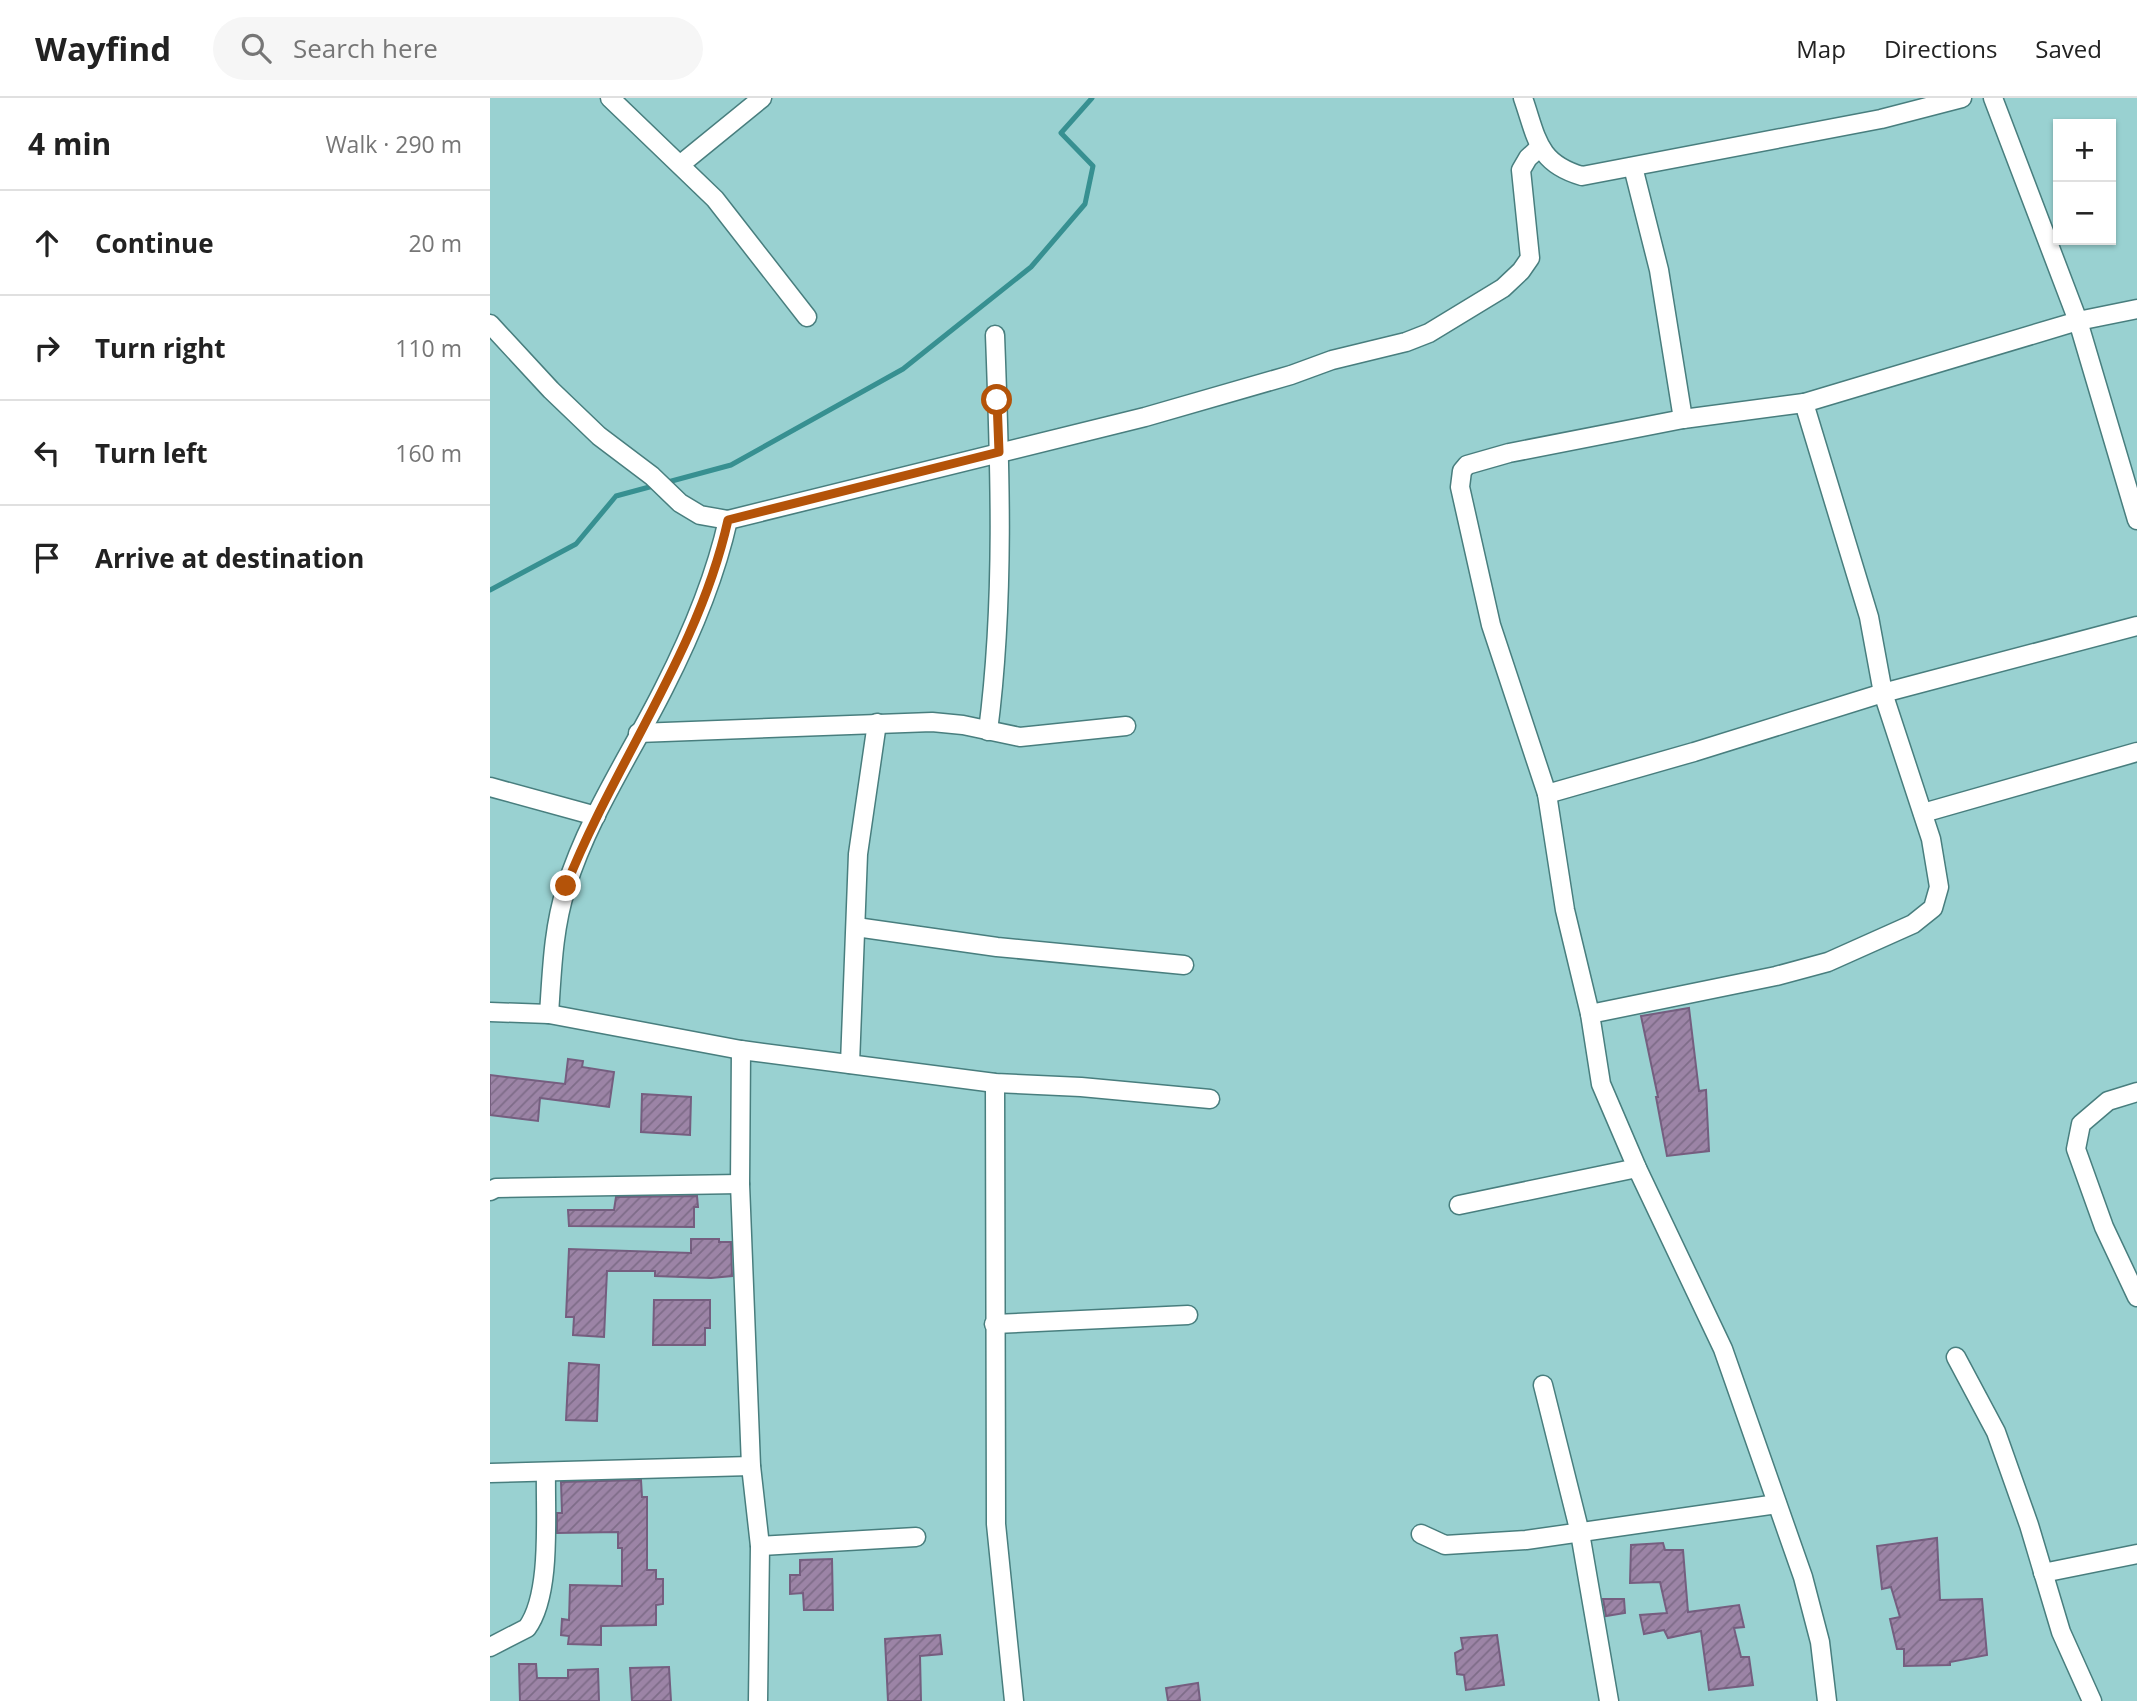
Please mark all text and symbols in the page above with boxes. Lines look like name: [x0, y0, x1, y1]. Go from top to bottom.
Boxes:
search box: [213, 17, 703, 80]
text: Wayfind: [35, 26, 171, 71]
icon: search: [237, 29, 275, 67]
text: Search here: [293, 30, 438, 66]
text: Map: [1796, 32, 1846, 65]
text: Directions: [1884, 32, 1997, 65]
text: Saved: [2035, 32, 2102, 65]
map controls: [2053, 119, 2116, 245]
button: +: [2053, 119, 2116, 182]
text: 4 min: [28, 123, 111, 164]
text: Walk · 290 m: [325, 128, 462, 160]
button: −: [2053, 182, 2116, 245]
icon: ahead: [28, 224, 66, 262]
text: Continue: [95, 225, 214, 261]
text: 20 m: [408, 227, 462, 259]
icon: right: [28, 329, 66, 367]
text: Turn right: [95, 330, 226, 366]
text: 110 m: [395, 332, 462, 364]
route start: [981, 384, 1012, 415]
icon: left: [28, 434, 66, 472]
text: Turn left: [95, 435, 207, 471]
text: 160 m: [395, 437, 462, 469]
icon: arrive: [28, 539, 66, 577]
text: Arrive at destination: [95, 540, 364, 576]
route end: [550, 870, 581, 901]

